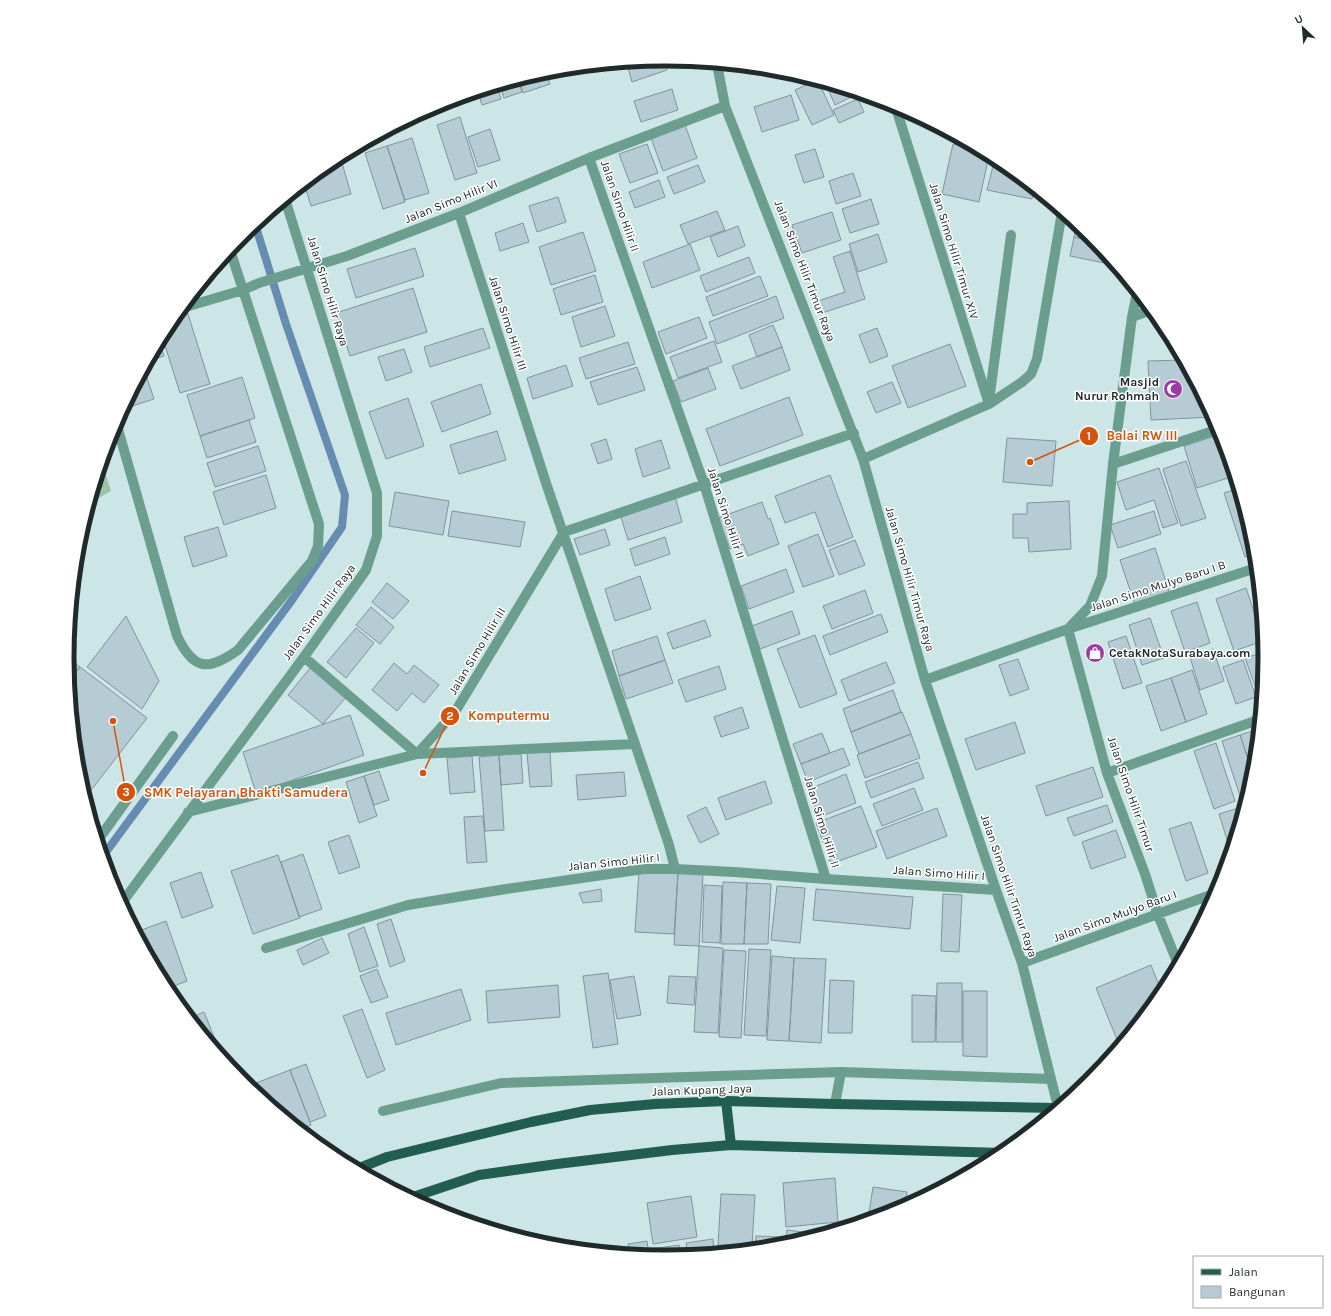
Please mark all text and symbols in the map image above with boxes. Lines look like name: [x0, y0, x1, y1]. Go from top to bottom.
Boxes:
north arrow: [1283, 8, 1323, 48]
text: U: [1293, 12, 1305, 27]
street label: Jalan Simo Hilir II: [598, 159, 642, 253]
street label: Jalan Simo Hilir VI: [403, 176, 499, 226]
street label: Jalan Simo Hilir Timur XIV: [927, 181, 981, 321]
street label: Jalan Simo Hilir Timur Raya: [772, 198, 838, 344]
street label: Jalan Simo Hilir Raya: [305, 234, 351, 348]
street label: Jalan Simo Hilir III: [486, 274, 530, 372]
place label: Masjid Nurur Rohmah: [1075, 375, 1159, 403]
mosque icon: Masjid Nurur Rohmah: [1162, 378, 1184, 400]
callout: Balai RW III: [1079, 423, 1186, 448]
text: Balai RW III: [1107, 428, 1177, 443]
text: 1: [1087, 429, 1091, 443]
street label: Jalan Simo Hilir II: [705, 465, 747, 561]
street label: Jalan Simo Hilir Timur Raya: [883, 505, 937, 653]
street label: Jalan Simo Mulyo Baru I B: [1089, 558, 1227, 614]
street label: Jalan Simo Hilir Raya: [280, 561, 358, 663]
street label: Jalan Simo Hilir III: [446, 605, 508, 697]
shop icon: CetakNotaSurabaya.com: [1084, 642, 1106, 664]
place label: CetakNotaSurabaya.com: [1109, 646, 1250, 660]
callout: Komputermu: [440, 703, 558, 728]
text: Komputermu: [468, 708, 550, 723]
text: 2: [446, 709, 454, 723]
street label: Jalan Simo Hilir Timur: [1105, 734, 1158, 854]
street label: Jalan Simo Hilir II: [801, 774, 843, 870]
callout: SMK Pelayaran Bhakti Samudera: [116, 780, 356, 805]
text: 3: [122, 785, 130, 799]
text: SMK Pelayaran Bhakti Samudera: [144, 785, 348, 800]
street label: Jalan Simo Hilir Timur Raya: [978, 813, 1040, 959]
street label: Jalan Simo Hilir I: [567, 850, 661, 874]
street label: Jalan Simo Hilir I: [893, 863, 985, 883]
street label: Jalan Simo Mulyo Baru I: [1051, 887, 1179, 945]
street label: Jalan Kupang Jaya: [652, 1081, 752, 1099]
legend: [1193, 1256, 1323, 1308]
text: Jalan: [1229, 1265, 1258, 1279]
text: Bangunan: [1229, 1285, 1285, 1299]

